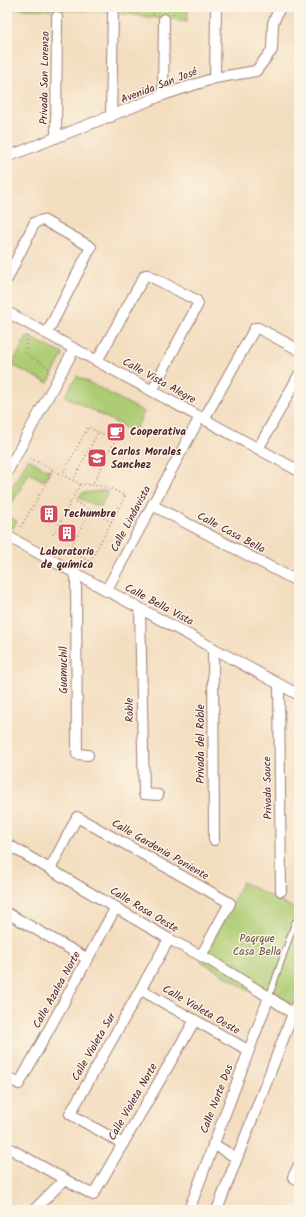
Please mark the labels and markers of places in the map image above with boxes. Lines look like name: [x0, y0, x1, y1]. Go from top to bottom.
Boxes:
cafe icon: Cooperativa: [105, 421, 127, 443]
place label: Cooperativa: [130, 423, 186, 441]
place label: Carlos Morales Sanchez: [111, 443, 182, 474]
school or university icon: Carlos Morales Sanchez: [86, 447, 108, 469]
building icon: Techumbre: [38, 503, 60, 525]
place label: Techumbre: [63, 505, 116, 523]
building icon: Laboratorio de química: [56, 522, 78, 544]
place label: Laboratorio de química: [40, 543, 94, 574]

